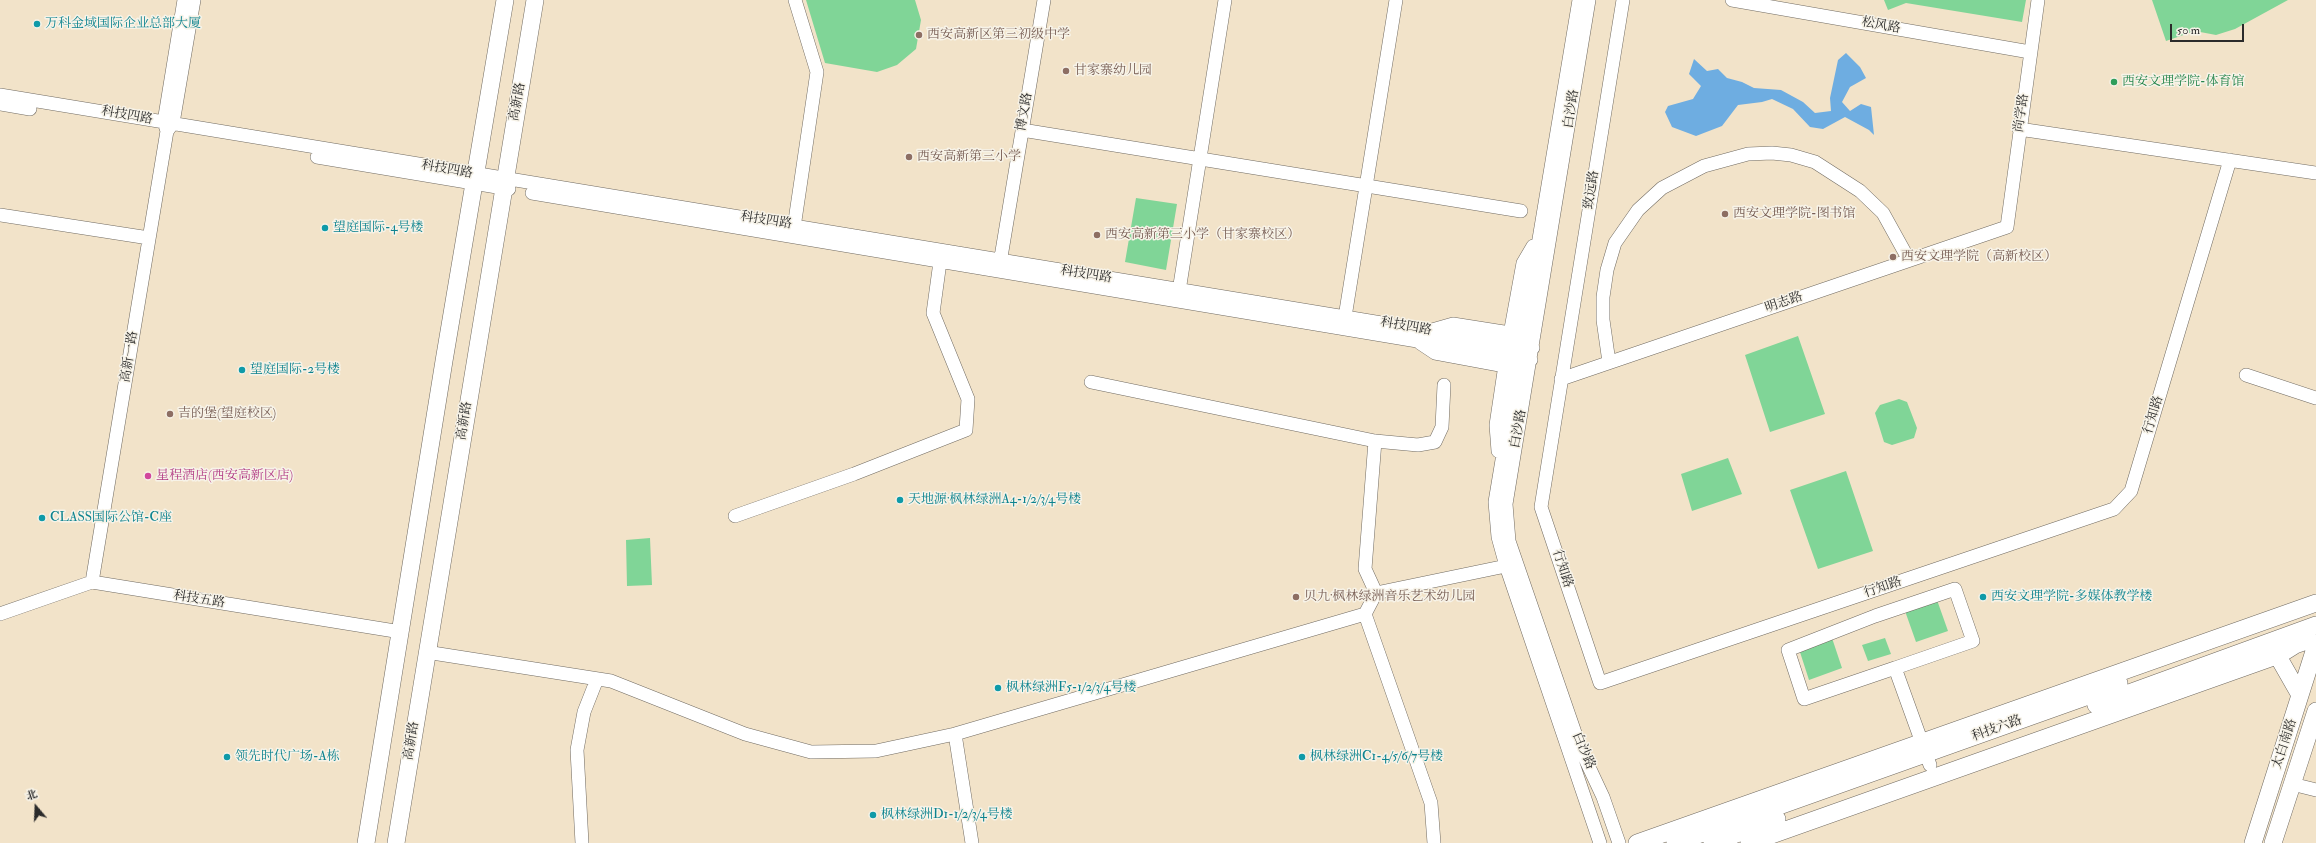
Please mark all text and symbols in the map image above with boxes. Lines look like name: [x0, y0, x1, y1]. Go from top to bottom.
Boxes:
street label: 松风路: [1860, 15, 1902, 37]
place label: 万科金域国际企业总部大厦: [45, 16, 201, 32]
scale bar: [2172, 16, 2246, 42]
marker: 万科金域国际企业总部大厦: [32, 19, 42, 29]
text: 50 m: [2177, 23, 2200, 38]
place label: 西安高新区第三初级中学: [927, 27, 1070, 43]
marker: 西安高新区第三初级中学: [914, 30, 924, 40]
place label: 甘家寨幼儿园: [1074, 63, 1152, 79]
marker: 甘家寨幼儿园: [1061, 66, 1071, 76]
place label: 西安文理学院-体育馆: [2122, 74, 2244, 90]
marker: 西安文理学院-体育馆: [2109, 77, 2119, 87]
street label: 高新路: [507, 81, 529, 123]
street label: 白沙路: [1561, 89, 1583, 129]
street label: 博文路: [1014, 91, 1036, 133]
street label: 尚学路: [2012, 93, 2032, 133]
street label: 科技四路: [100, 104, 154, 128]
place label: 西安高新第三小学: [917, 149, 1021, 165]
marker: 西安高新第三小学: [904, 152, 914, 162]
street label: 科技四路: [420, 158, 474, 182]
street label: 致远路: [1581, 170, 1603, 210]
place label: 西安文理学院-图书馆: [1733, 206, 1855, 222]
street label: 科技四路: [739, 209, 793, 233]
marker: 西安文理学院-图书馆: [1720, 209, 1730, 219]
place label: 望庭国际-4号楼: [333, 220, 424, 236]
marker: 望庭国际-4号楼: [320, 223, 330, 233]
place label: 西安高新第三小学（甘家寨校区）: [1105, 227, 1300, 243]
marker: 西安高新第三小学（甘家寨校区）: [1092, 230, 1102, 240]
place label: 西安文理学院（高新校区）: [1901, 249, 2057, 265]
marker: 西安文理学院（高新校区）: [1888, 252, 1898, 262]
street label: 科技四路: [1059, 263, 1113, 287]
street label: 明志路: [1763, 289, 1805, 317]
street label: 科技四路: [1379, 315, 1433, 339]
street label: 高新一路: [118, 330, 142, 384]
place label: 望庭国际-2号楼: [250, 362, 340, 378]
marker: 望庭国际-2号楼: [237, 365, 247, 375]
street label: 行知路: [2141, 394, 2167, 436]
street label: 高新路: [454, 401, 476, 441]
place label: 吉的堡(望庭校区): [178, 406, 276, 422]
street label: 白沙路: [1508, 408, 1530, 450]
marker: 吉的堡(望庭校区): [165, 409, 175, 419]
place label: 星程酒店(西安高新区店): [156, 468, 293, 484]
marker: 星程酒店(西安高新区店): [143, 471, 153, 481]
place label: 天地源·枫林绿洲A4-1/2/3/4号楼: [908, 492, 1081, 508]
marker: 天地源·枫林绿洲A4-1/2/3/4号楼: [895, 495, 905, 505]
place label: CLASS国际公馆-C座: [50, 510, 172, 526]
marker: CLASS国际公馆-C座: [37, 513, 47, 523]
street label: 行知路: [1549, 548, 1575, 590]
street label: 行知路: [1862, 574, 1904, 602]
street label: 科技五路: [172, 588, 226, 612]
place label: 贝九·枫林绿洲音乐艺术幼儿园: [1304, 589, 1476, 605]
place label: 西安文理学院-多媒体教学楼: [1991, 589, 2152, 605]
marker: 贝九·枫林绿洲音乐艺术幼儿园: [1291, 592, 1301, 602]
marker: 西安文理学院-多媒体教学楼: [1978, 592, 1988, 602]
place label: 枫林绿洲F5-1/2/3/4号楼: [1006, 680, 1136, 696]
marker: 枫林绿洲F5-1/2/3/4号楼: [993, 683, 1003, 693]
street label: 科技六路: [1970, 713, 2024, 745]
street label: 太白南路: [2270, 717, 2300, 771]
street label: 高新路: [401, 721, 423, 761]
street label: 白沙路: [1568, 730, 1598, 772]
place label: 领先时代广场-A栋: [235, 749, 340, 765]
place label: 枫林绿洲C1-4/5/6/7号楼: [1310, 749, 1443, 765]
marker: 领先时代广场-A栋: [222, 752, 232, 762]
marker: 枫林绿洲C1-4/5/6/7号楼: [1297, 752, 1307, 762]
north arrow: [16, 787, 56, 827]
text: 北: [25, 787, 39, 803]
place label: 枫林绿洲D1-1/2/3/4号楼: [881, 807, 1013, 823]
marker: 枫林绿洲D1-1/2/3/4号楼: [868, 810, 878, 820]

